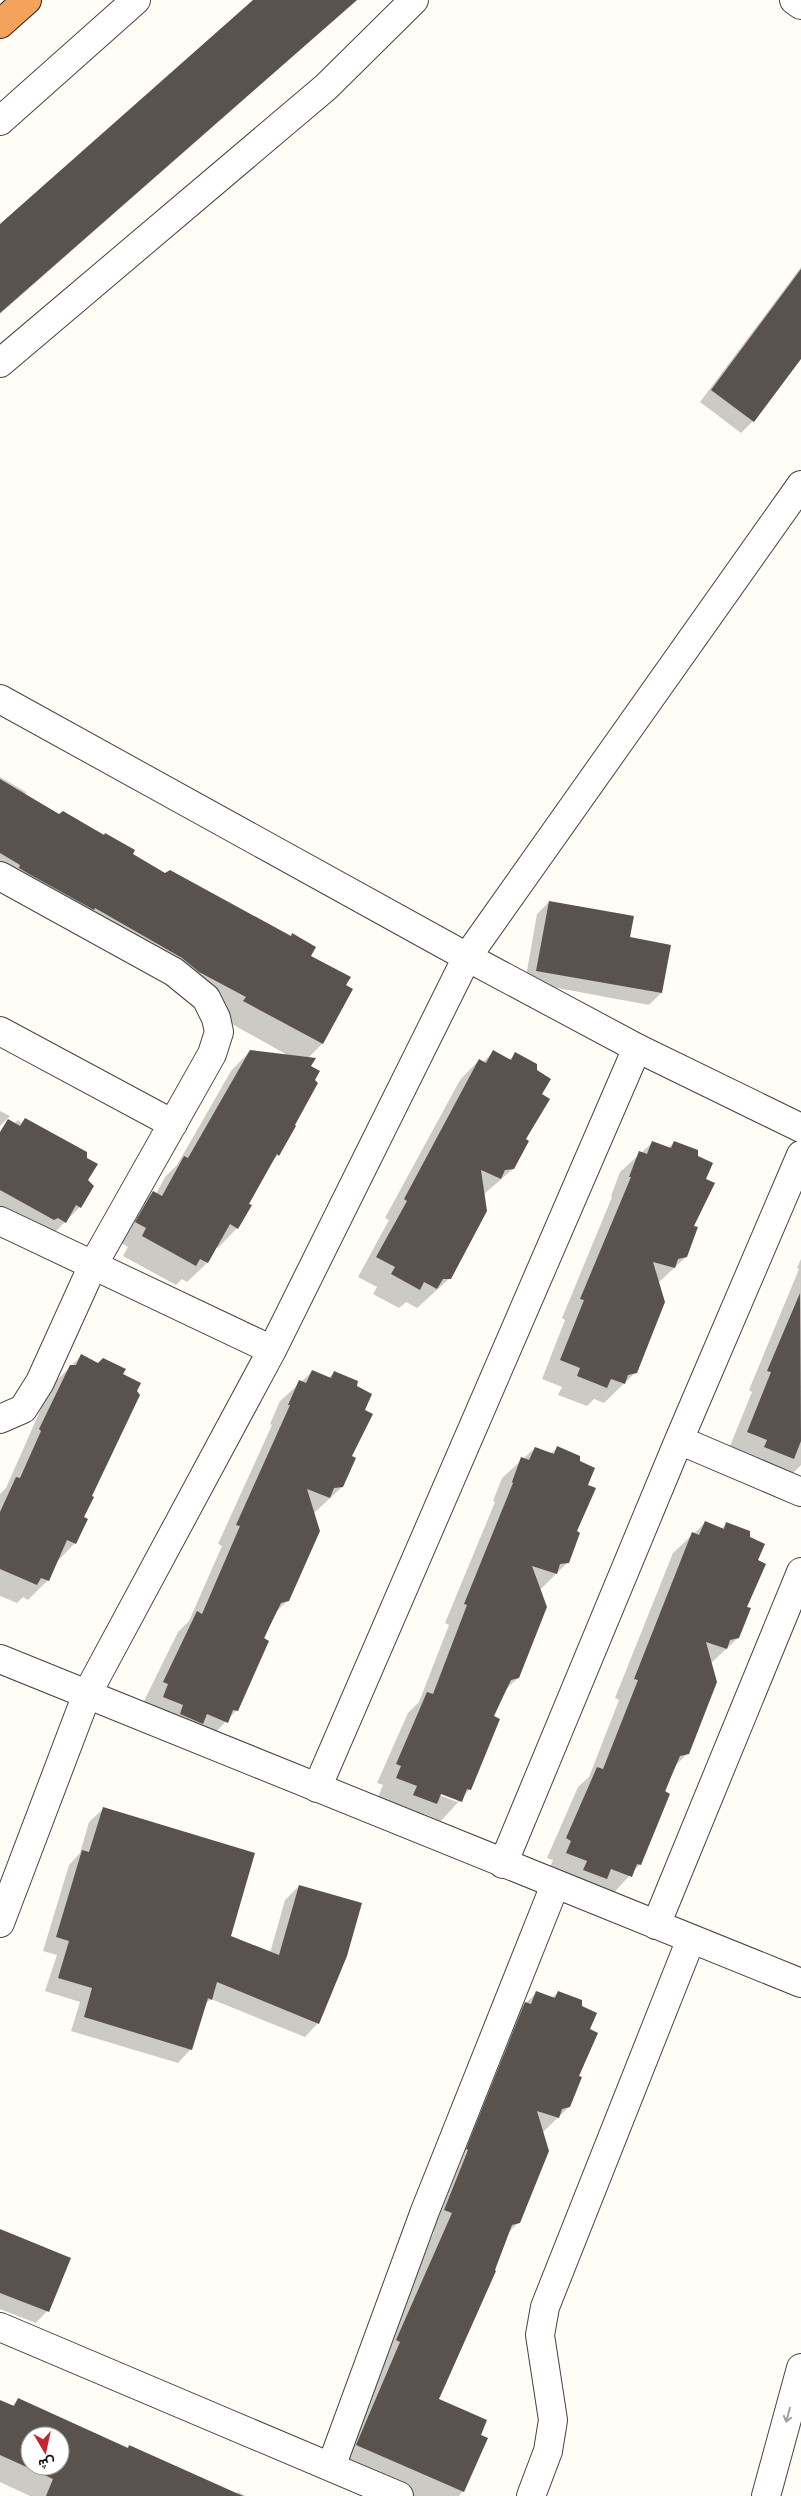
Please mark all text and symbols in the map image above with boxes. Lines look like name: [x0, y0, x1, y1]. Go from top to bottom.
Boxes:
one-way arrow: [783, 2407, 792, 2423]
north arrow: [20, 2426, 70, 2476]
text: ش: [37, 2453, 57, 2475]

